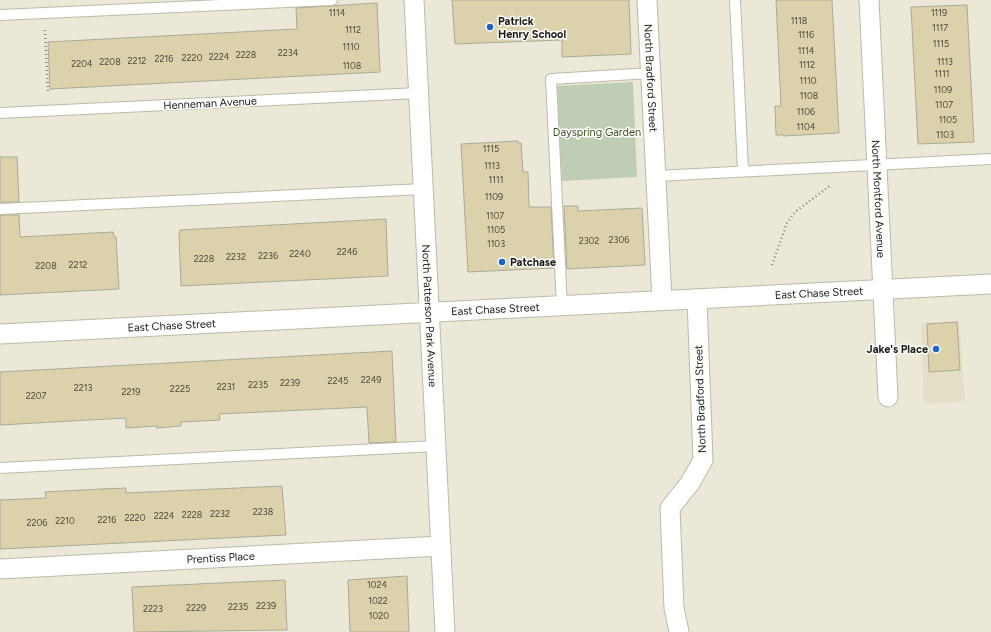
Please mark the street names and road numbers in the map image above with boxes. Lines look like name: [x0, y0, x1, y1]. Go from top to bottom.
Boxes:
street label: North Bradford Street: [641, 23, 660, 132]
street label: Henneman Avenue: [163, 95, 257, 112]
street label: North Montford Avenue: [869, 139, 887, 258]
street label: North Patterson Park Avenue: [419, 244, 439, 387]
street label: East Chase Street: [774, 284, 864, 302]
street label: East Chase Street: [451, 301, 540, 318]
street label: East Chase Street: [127, 317, 216, 335]
street label: North Bradford Street: [692, 345, 709, 453]
street label: Prentiss Place: [186, 550, 255, 566]

